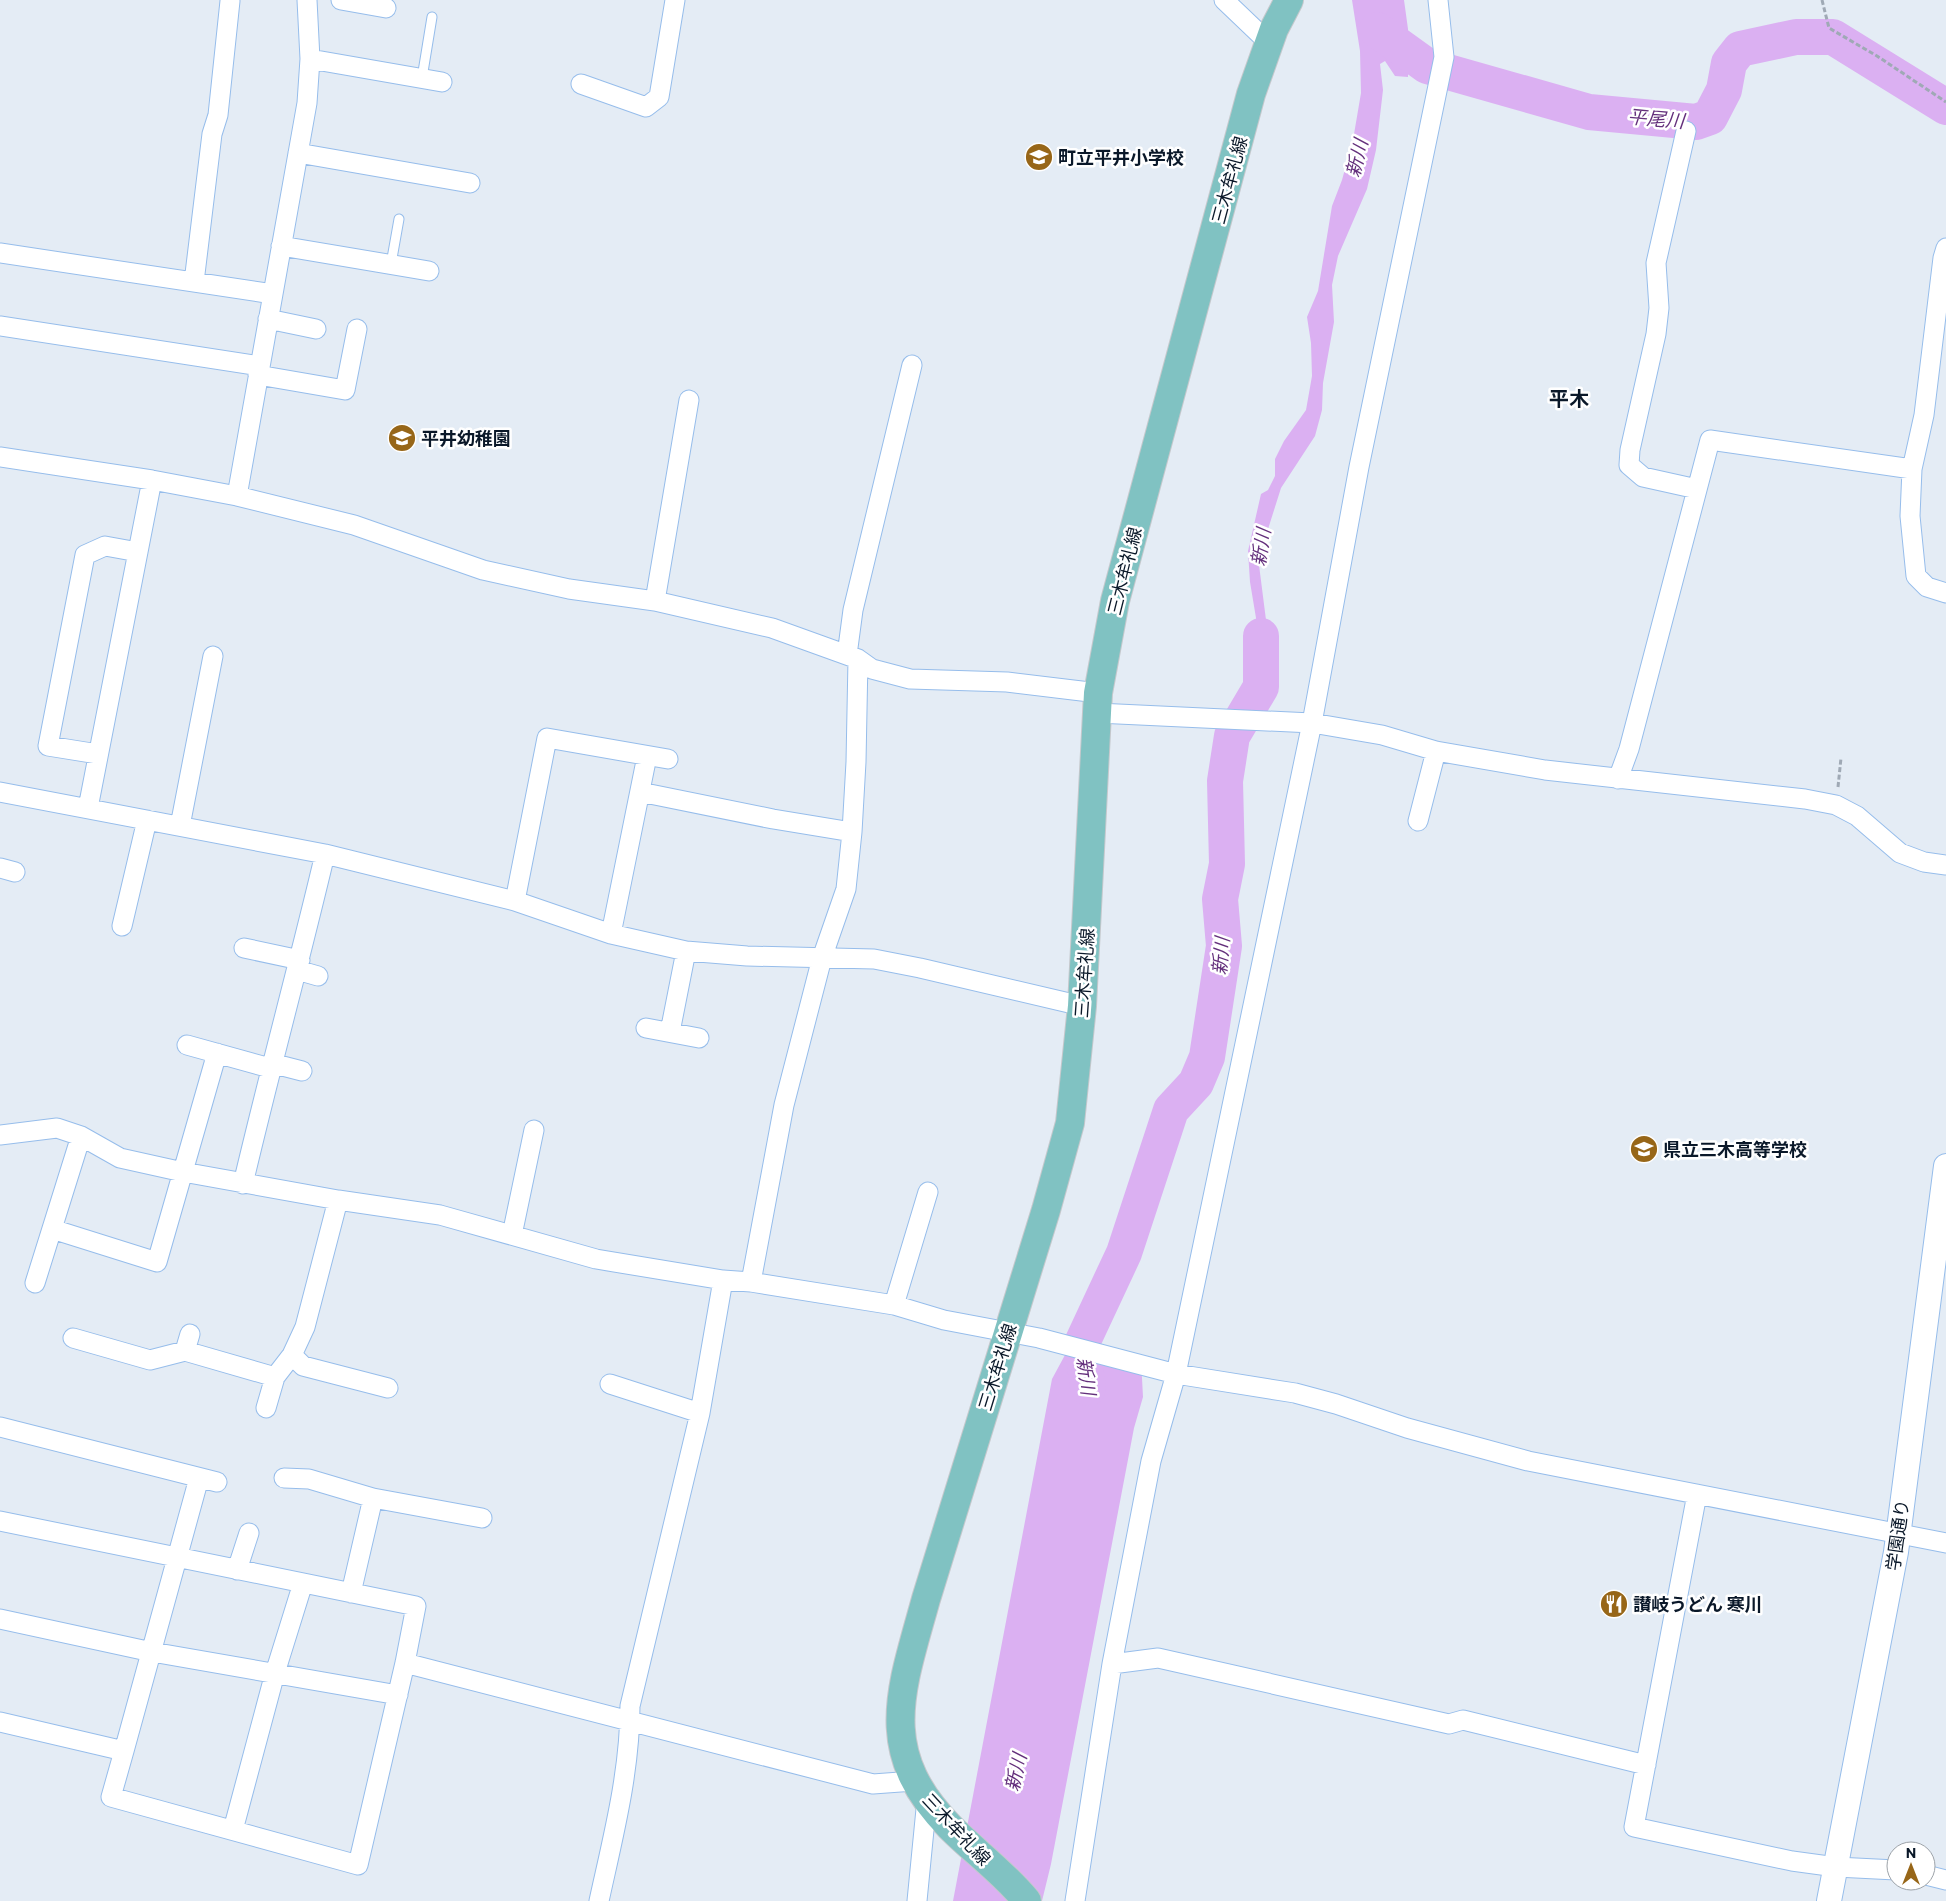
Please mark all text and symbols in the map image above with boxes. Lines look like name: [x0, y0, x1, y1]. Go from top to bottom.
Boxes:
water label: 平尾川: [1627, 104, 1687, 132]
street label: 三木牟礼線: [1207, 134, 1251, 226]
water label: 新川: [1340, 135, 1372, 179]
school or university icon: 町立平井小学校: [1024, 142, 1054, 172]
place label: 町立平井小学校: [1058, 146, 1184, 168]
district label: 平木: [1549, 386, 1589, 410]
school or university icon: 平井幼稚園: [387, 423, 417, 453]
place label: 平井幼稚園: [421, 427, 511, 449]
water label: 新川: [1246, 524, 1275, 568]
street label: 三木牟礼線: [1102, 525, 1146, 617]
street label: 三木牟礼線: [1070, 927, 1098, 1019]
water label: 新川: [1207, 934, 1233, 976]
school or university icon: 県立三木高等学校: [1629, 1134, 1659, 1164]
place label: 県立三木高等学校: [1663, 1138, 1807, 1160]
street label: 三木牟礼線: [973, 1321, 1021, 1413]
water label: 新川: [1073, 1356, 1101, 1398]
street label: 学園通り: [1881, 1498, 1913, 1572]
restaurant icon: 讃岐うどん 寒川: [1599, 1589, 1629, 1619]
place label: 讃岐うどん 寒川: [1633, 1593, 1762, 1615]
water label: 新川: [1000, 1749, 1031, 1793]
street label: 三木牟礼線: [918, 1789, 996, 1869]
north arrow: [1886, 1841, 1936, 1891]
text: N: [1906, 1844, 1916, 1861]

